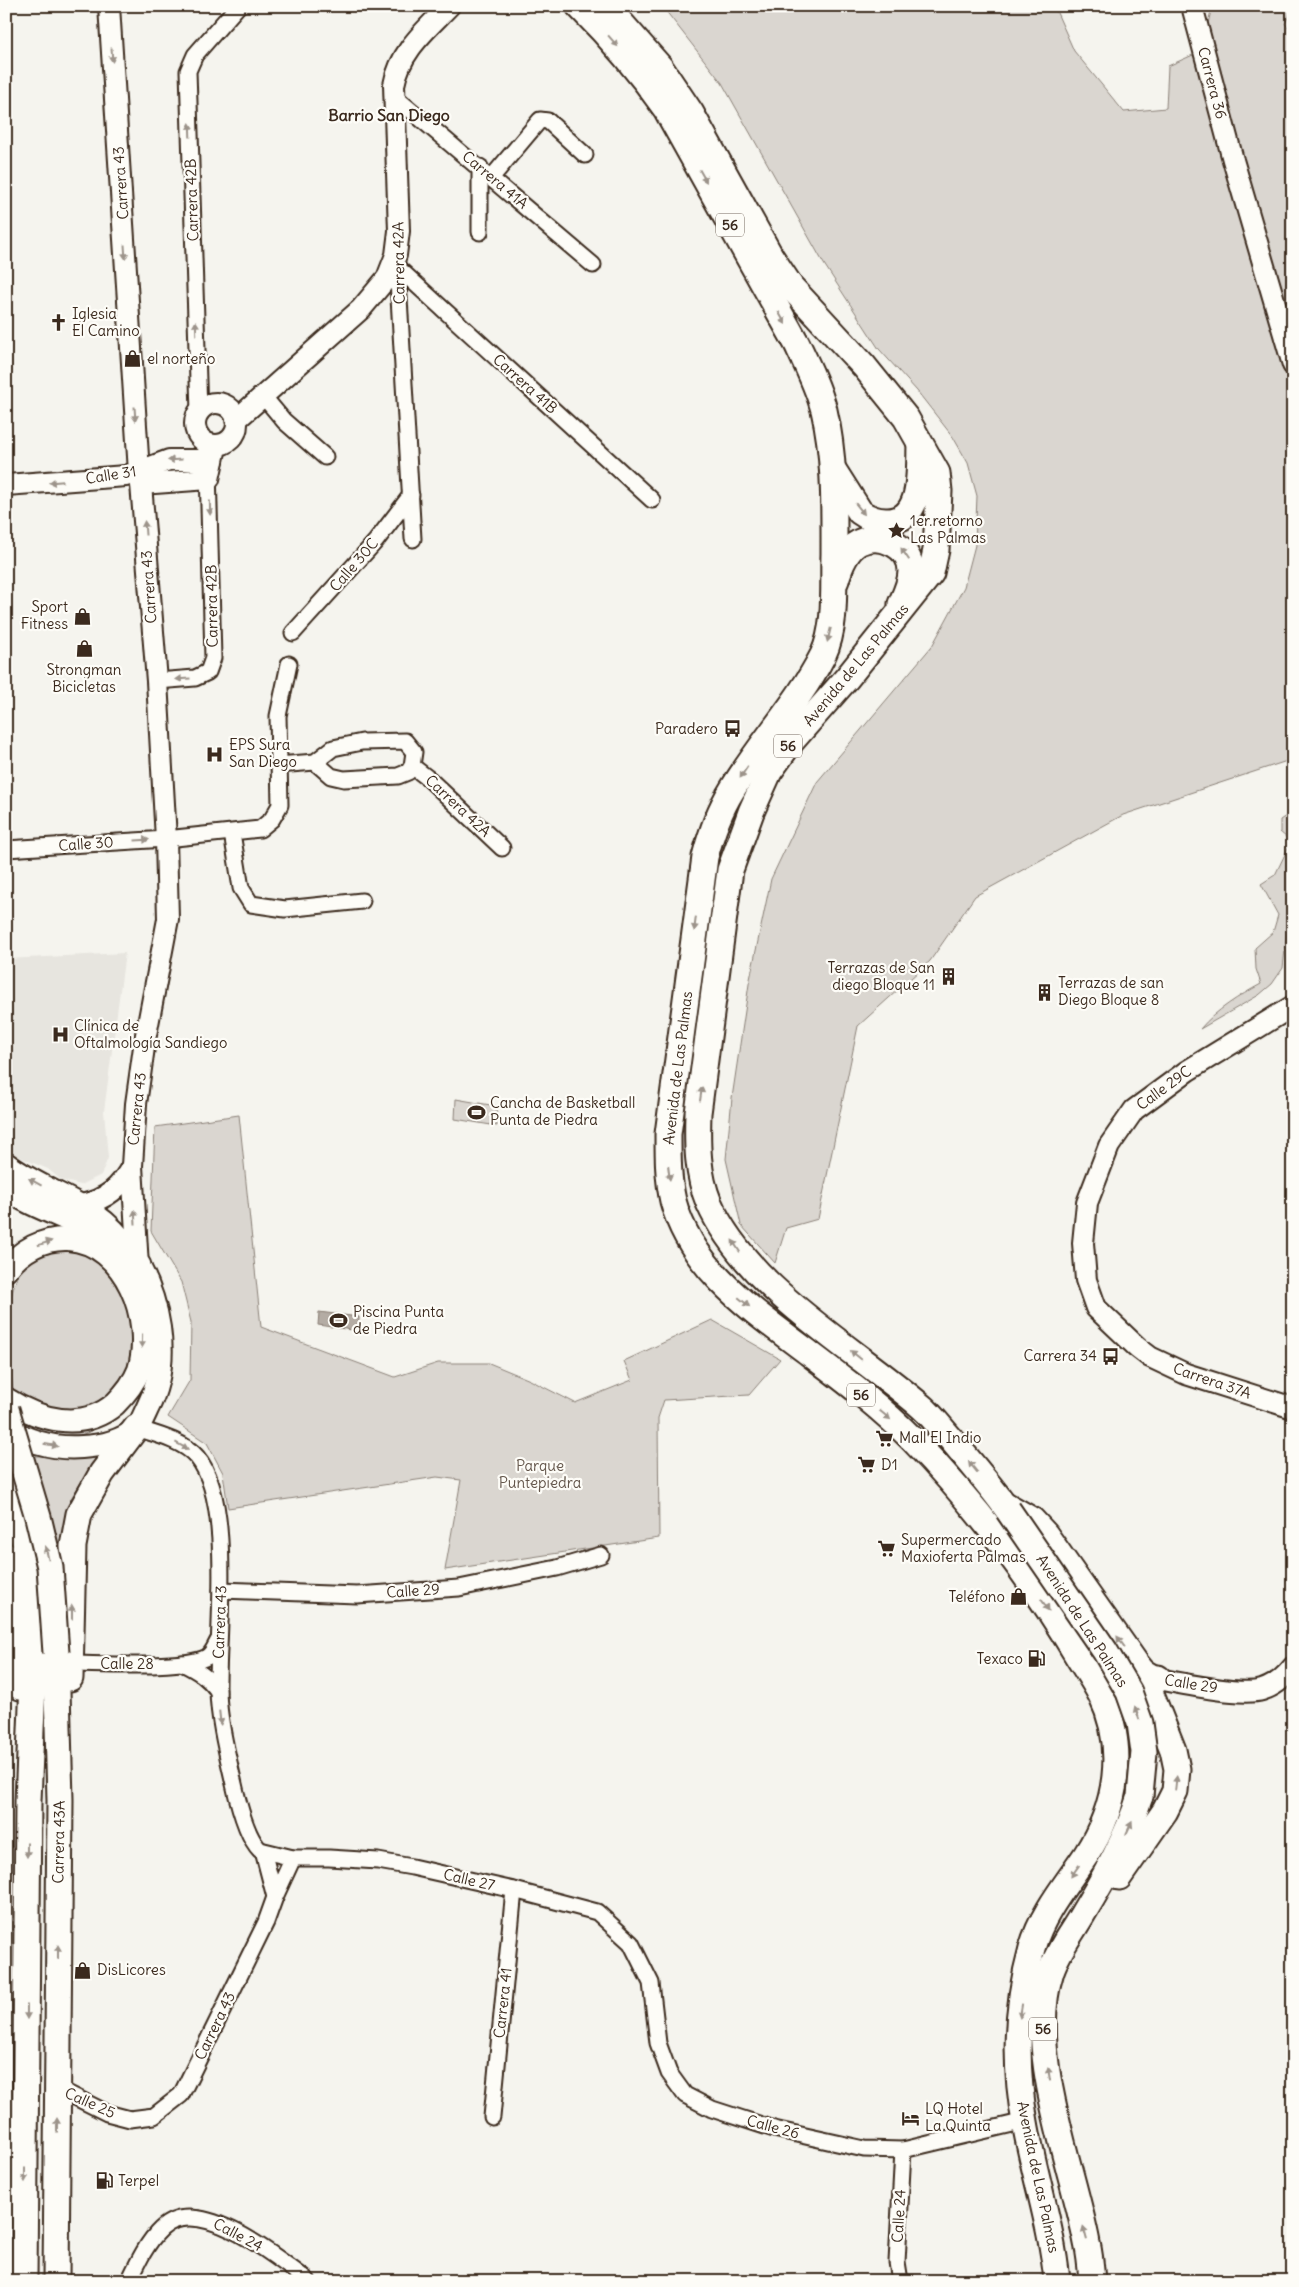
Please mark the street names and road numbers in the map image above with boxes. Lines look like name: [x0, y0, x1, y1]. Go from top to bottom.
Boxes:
street label: Carrera 36: [1194, 45, 1231, 121]
street label: Carrera 43: [108, 146, 133, 220]
street label: Carrera 41A: [458, 147, 532, 213]
street label: Carrera 42B: [181, 158, 202, 242]
road number: 56: [716, 214, 744, 236]
street label: Carrera 42A: [388, 221, 409, 305]
street label: Carrera 41B: [489, 350, 562, 418]
street label: Calle 31: [84, 461, 138, 488]
street label: Calle 30C: [325, 534, 382, 595]
street label: Carrera 43: [136, 550, 161, 624]
street label: Carrera 42B: [201, 564, 222, 648]
street label: Avenida de Las Palmas: [799, 599, 913, 730]
road number: 56: [774, 734, 802, 758]
street label: Carrera 42A: [422, 770, 495, 841]
street label: Calle 30: [58, 832, 114, 855]
street label: Avenida de Las Palmas: [659, 990, 696, 1146]
street label: Calle 29C: [1132, 1061, 1195, 1114]
street label: Carrera 43: [123, 1071, 150, 1146]
street label: Carrera 37A: [1171, 1358, 1254, 1403]
road number: 56: [847, 1384, 875, 1406]
street label: Avenida de Las Palmas: [1032, 1551, 1133, 1691]
street label: Calle 29: [386, 1579, 440, 1602]
street label: Carrera 43: [209, 1585, 230, 1659]
street label: Calle 28: [100, 1654, 154, 1673]
street label: Calle 29: [1163, 1670, 1219, 1697]
street label: Carrera 43A: [48, 1800, 69, 1884]
street label: Calle 27: [442, 1864, 497, 1895]
street label: Carrera 41: [489, 1967, 516, 2039]
street label: Carrera 43: [190, 1989, 239, 2063]
road number: 56: [1029, 2018, 1057, 2040]
street label: Calle 25: [62, 2083, 119, 2122]
street label: Avenida de Las Palmas: [1013, 2099, 1064, 2255]
street label: Calle 26: [745, 2110, 801, 2143]
street label: Calle 24: [888, 2189, 909, 2243]
street label: Calle 24: [210, 2214, 267, 2256]

